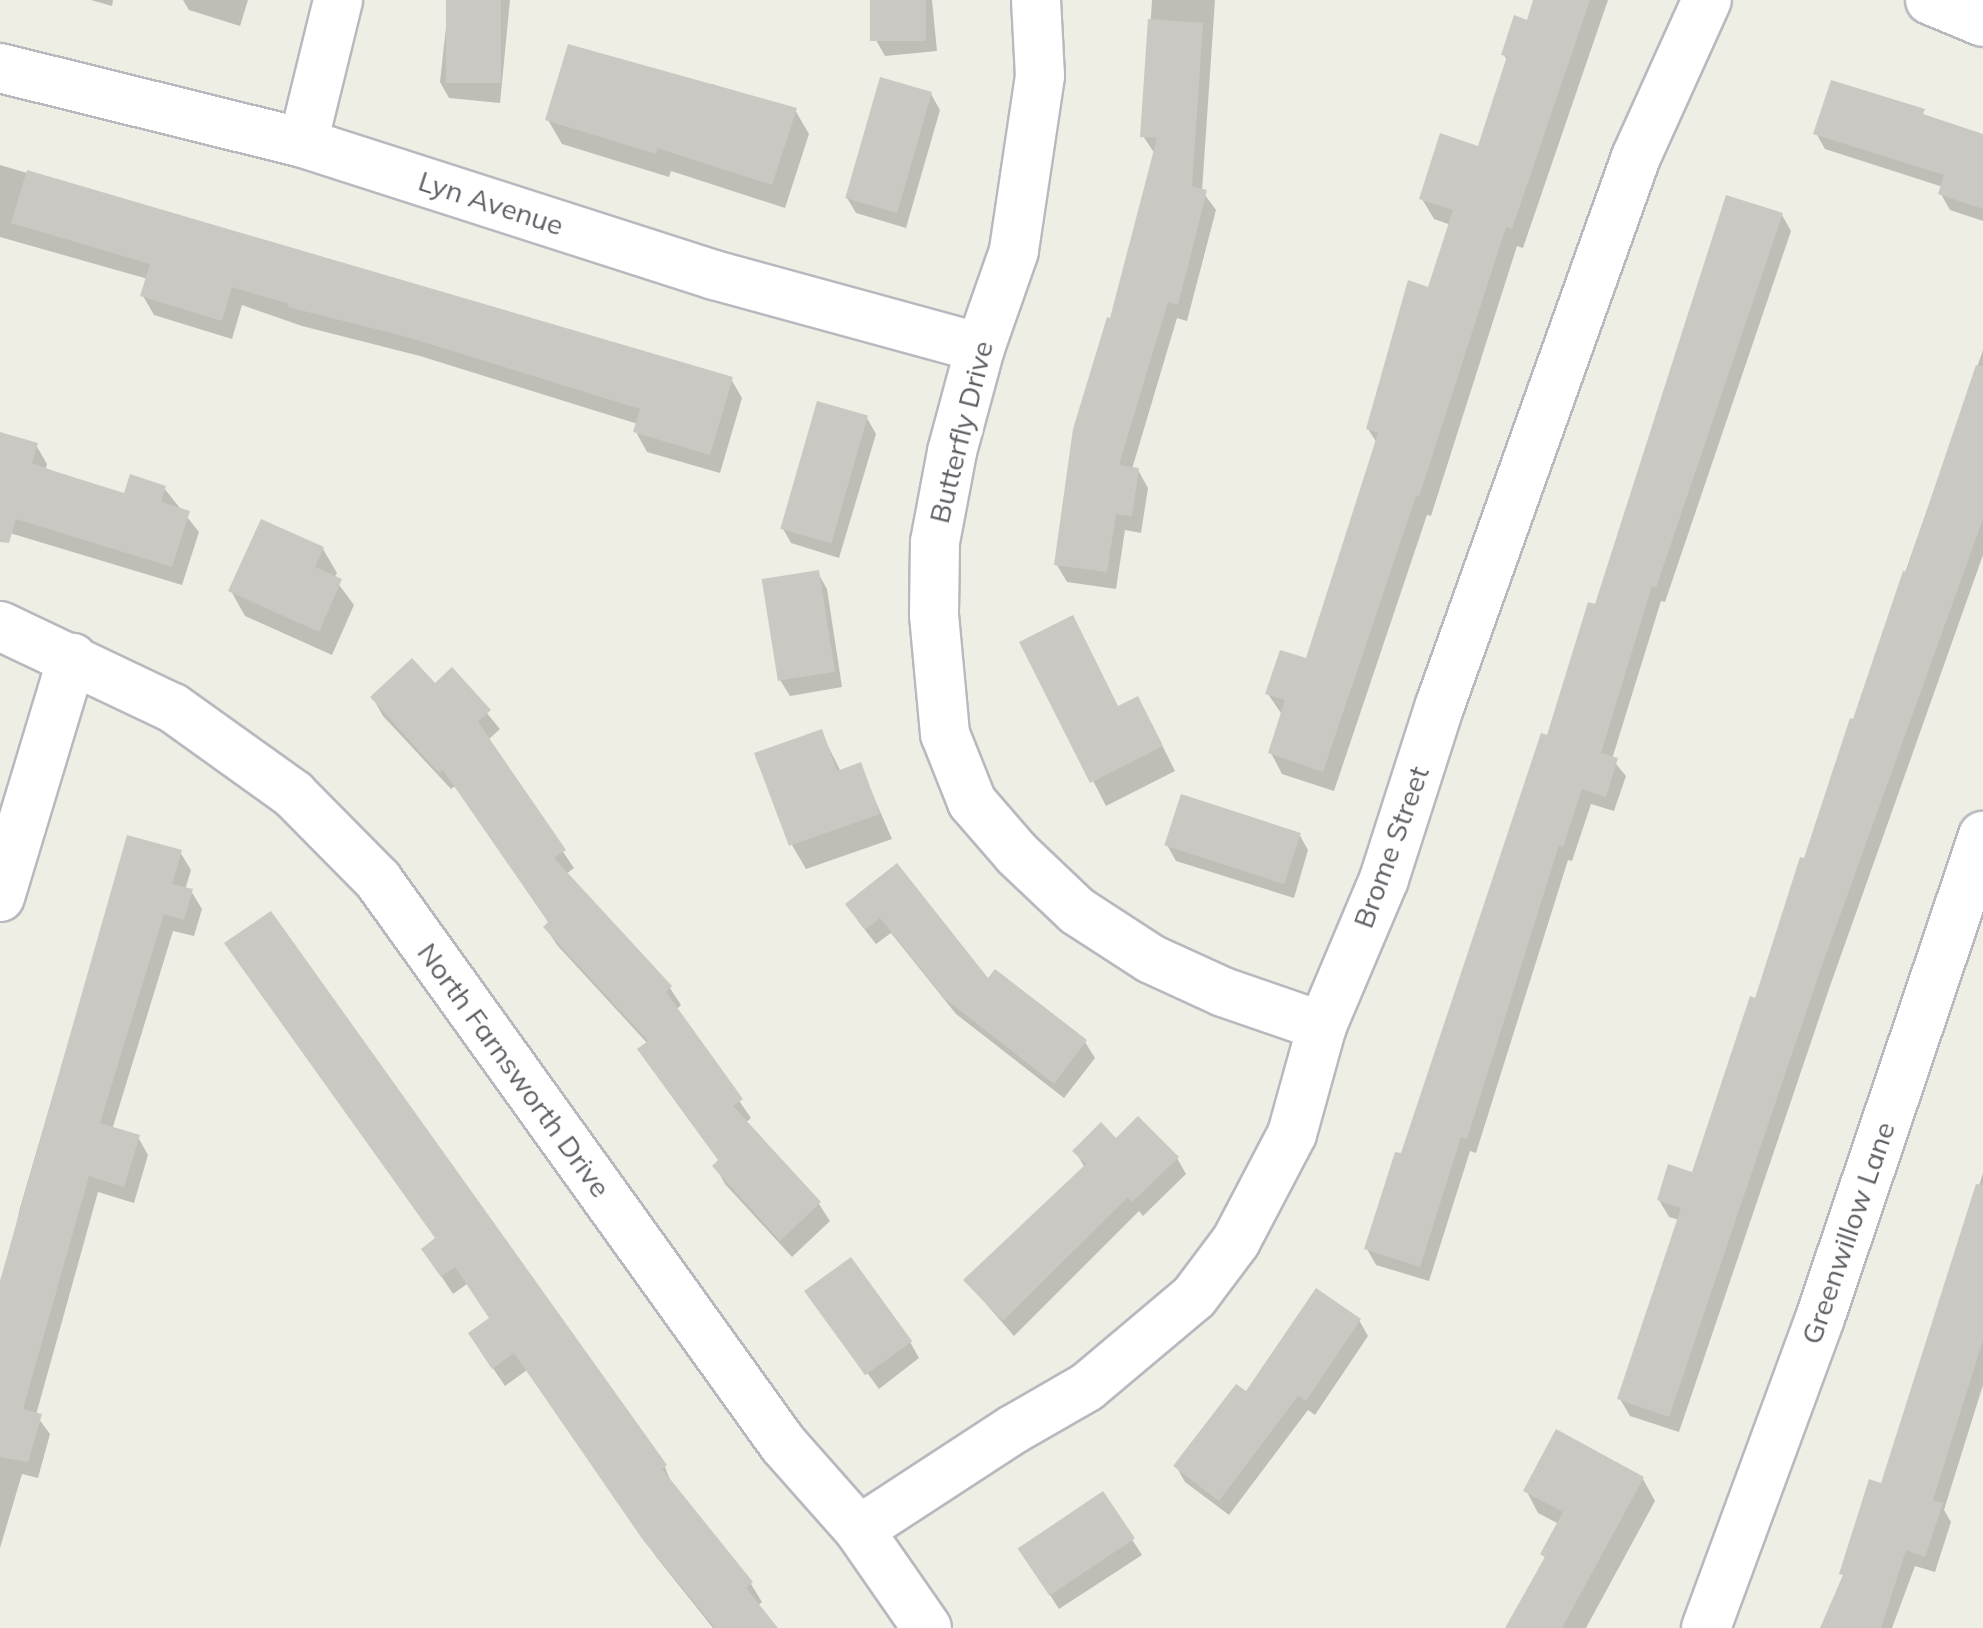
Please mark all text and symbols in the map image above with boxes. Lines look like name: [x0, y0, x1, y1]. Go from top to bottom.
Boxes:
street label: Lyn Avenue: [414, 164, 568, 242]
street label: Butterfly Drive: [922, 338, 1000, 526]
street label: Brome Street: [1346, 762, 1436, 932]
street label: North Farnsworth Drive: [411, 936, 617, 1204]
street label: Greenwillow Lane: [1794, 1118, 1902, 1348]

